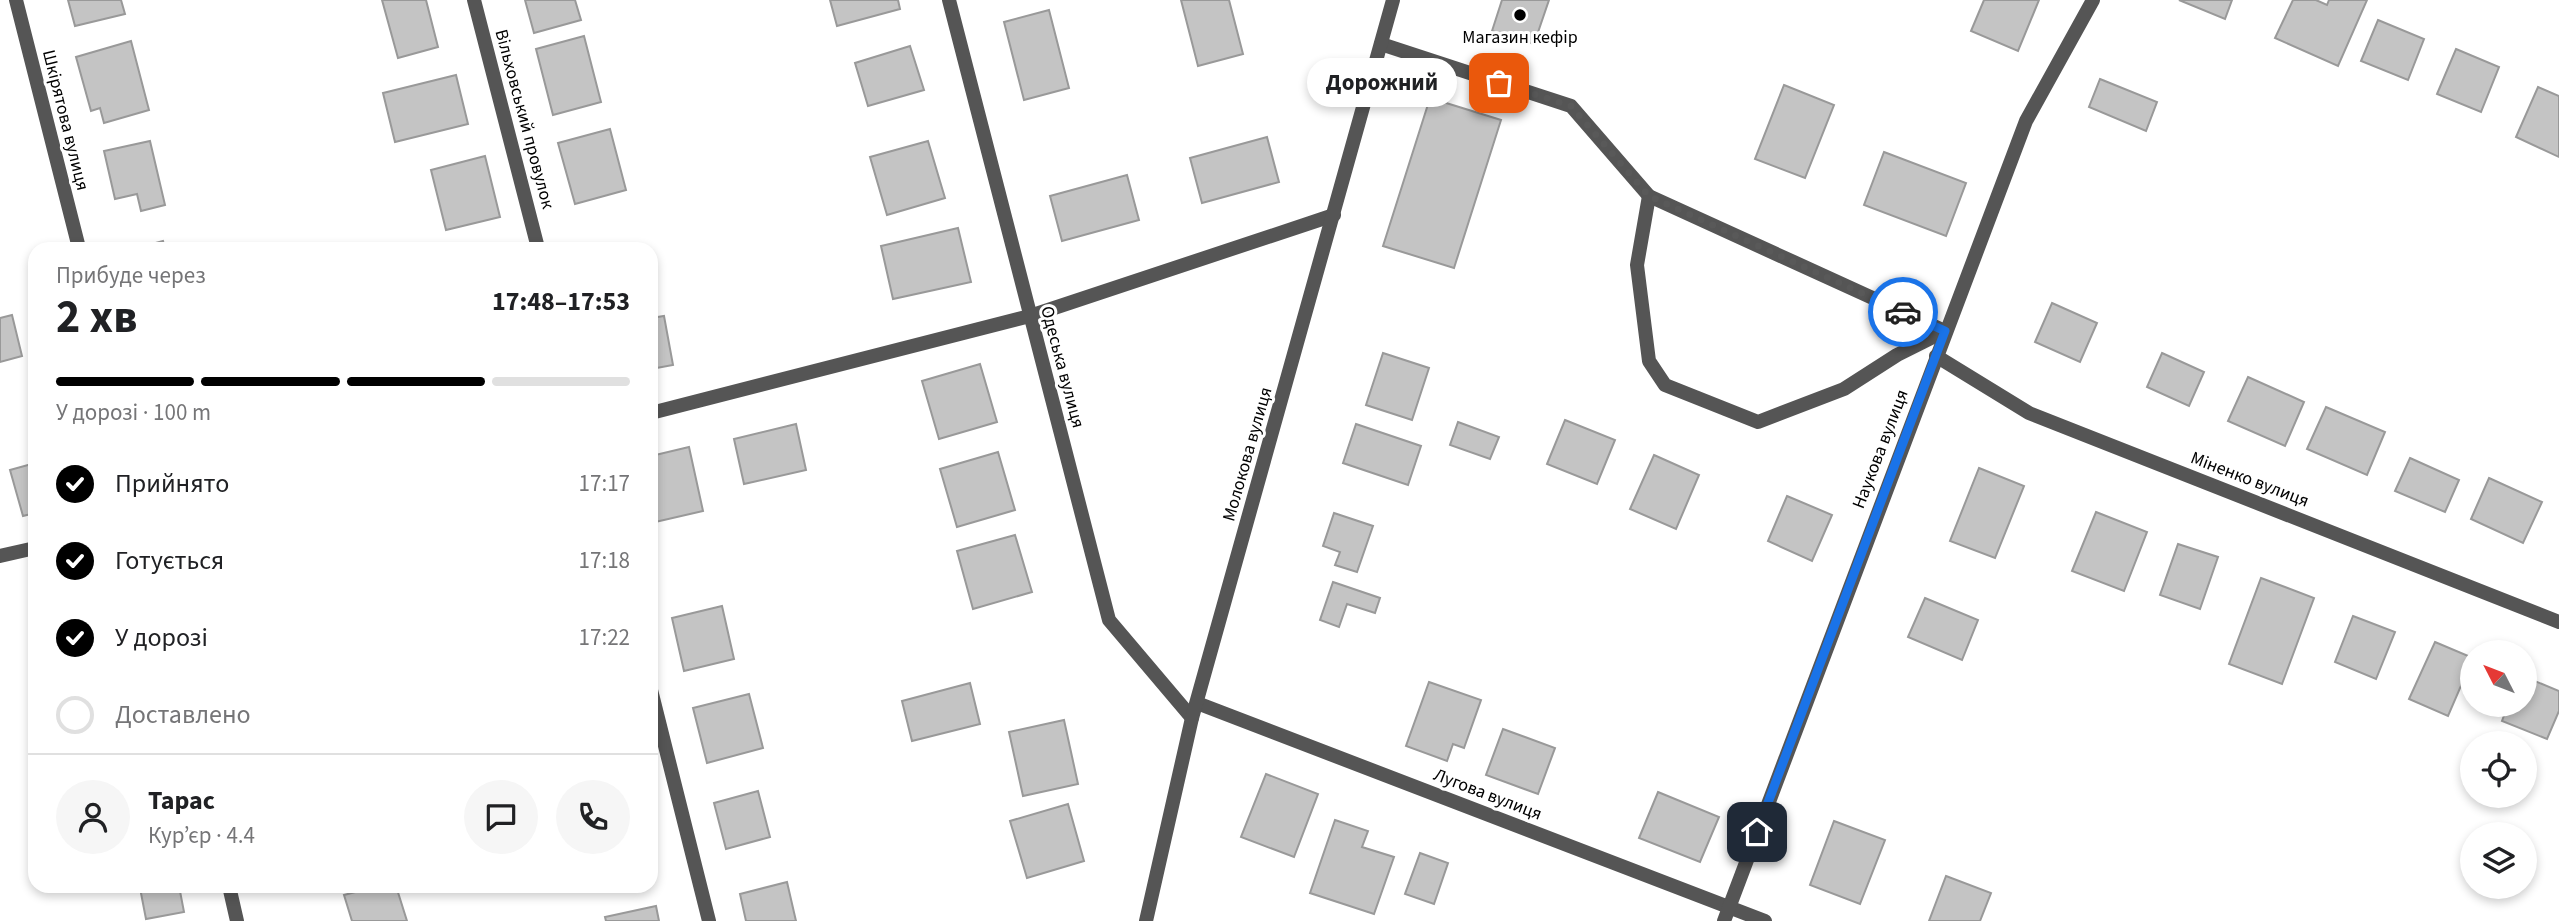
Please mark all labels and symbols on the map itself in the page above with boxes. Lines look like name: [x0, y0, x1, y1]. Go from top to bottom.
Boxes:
marker: Магазин кефір: [1512, 7, 1528, 23]
place label: Магазин кефір: [1462, 25, 1578, 50]
street label: Вільховський провулок: [489, 27, 561, 212]
street label: Шкірятова вулиця: [36, 47, 95, 193]
pin: [1469, 53, 1529, 113]
callout: Дорожний: [1306, 58, 1457, 108]
courier: [1868, 277, 1938, 347]
street label: Одеська вулиця: [1034, 303, 1091, 431]
street label: Молокова вулиця: [1216, 384, 1279, 524]
street label: Наукова вулиця: [1846, 386, 1915, 512]
street label: Міненко вулиця: [2187, 445, 2313, 514]
north arrow: [2460, 640, 2538, 718]
street label: Лугова вулиця: [1430, 762, 1546, 827]
pin: [1727, 802, 1787, 862]

